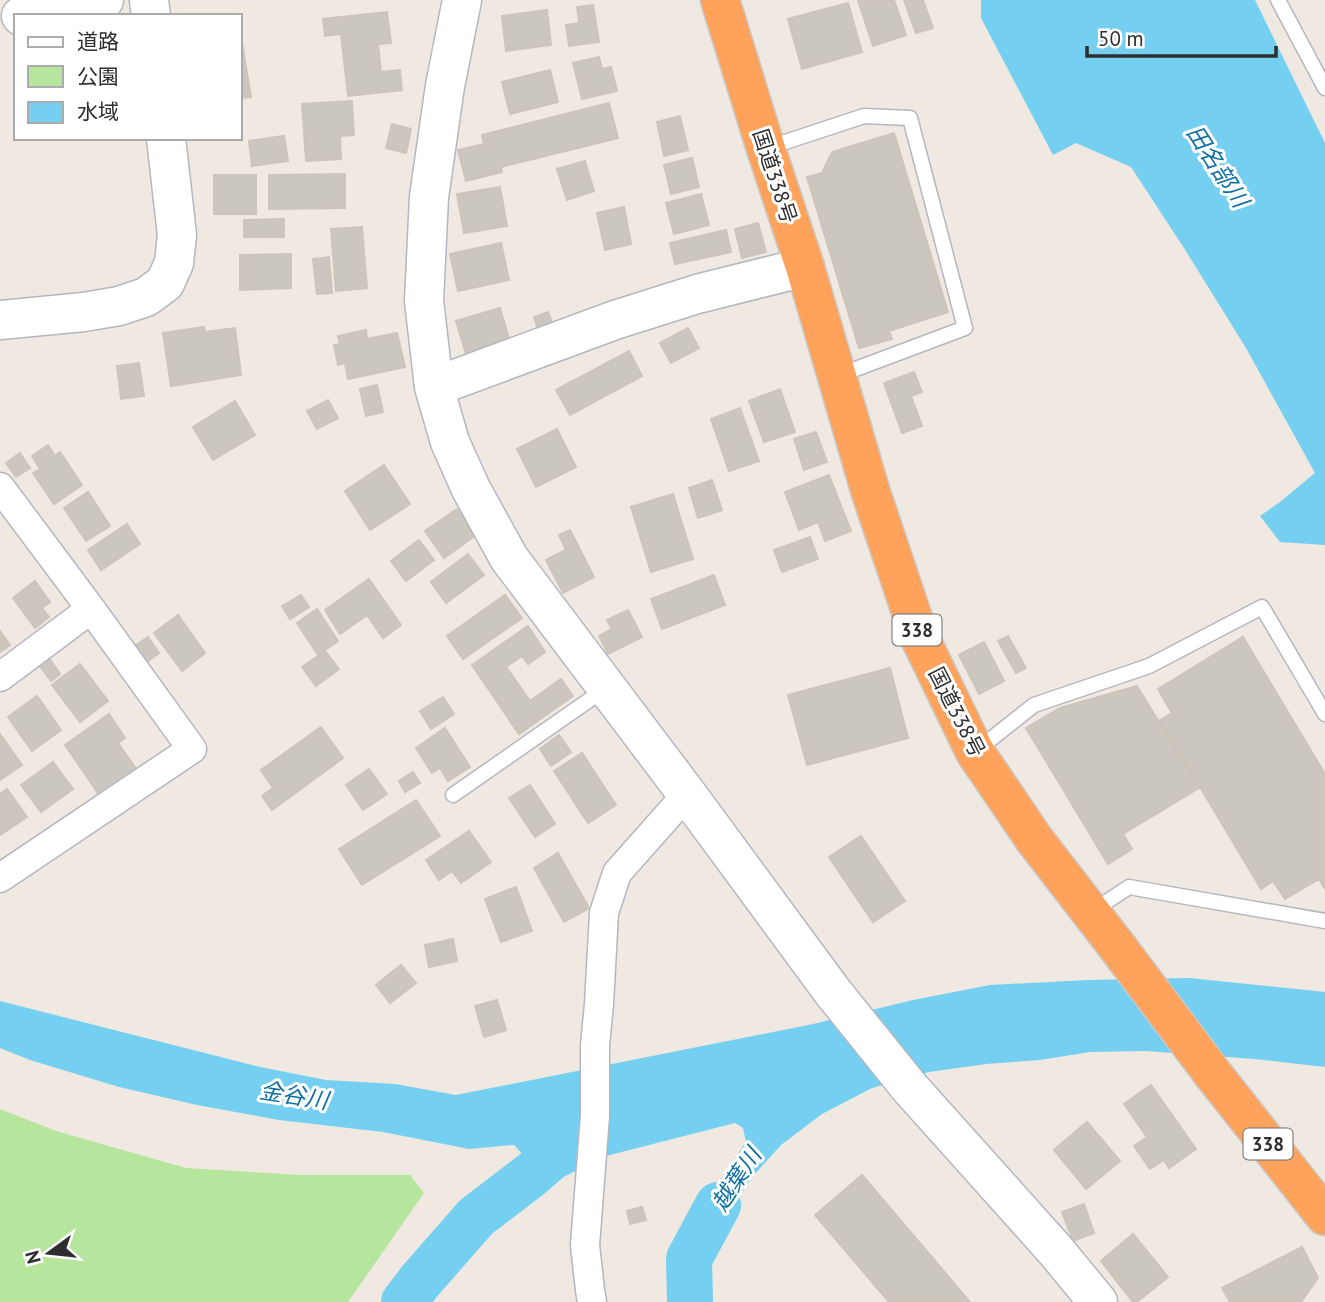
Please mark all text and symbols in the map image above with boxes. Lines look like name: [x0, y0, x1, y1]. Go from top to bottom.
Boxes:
legend: [14, 14, 242, 140]
scale bar: [1087, 14, 1276, 58]
text: 50 m: [1098, 25, 1144, 52]
text: 道路: [77, 28, 119, 55]
text: 公園: [77, 63, 119, 90]
text: 水域: [77, 98, 119, 125]
water label: 田名部川: [1181, 120, 1257, 215]
street label: 国道338号: [747, 126, 803, 226]
road number: 338: [892, 614, 942, 646]
street label: 国道338号: [923, 663, 991, 761]
water label: 金谷川: [258, 1075, 333, 1115]
road number: 338: [1244, 1128, 1292, 1160]
water label: 越葉川: [705, 1140, 769, 1216]
north arrow: [14, 1218, 84, 1288]
text: N: [19, 1248, 46, 1267]

